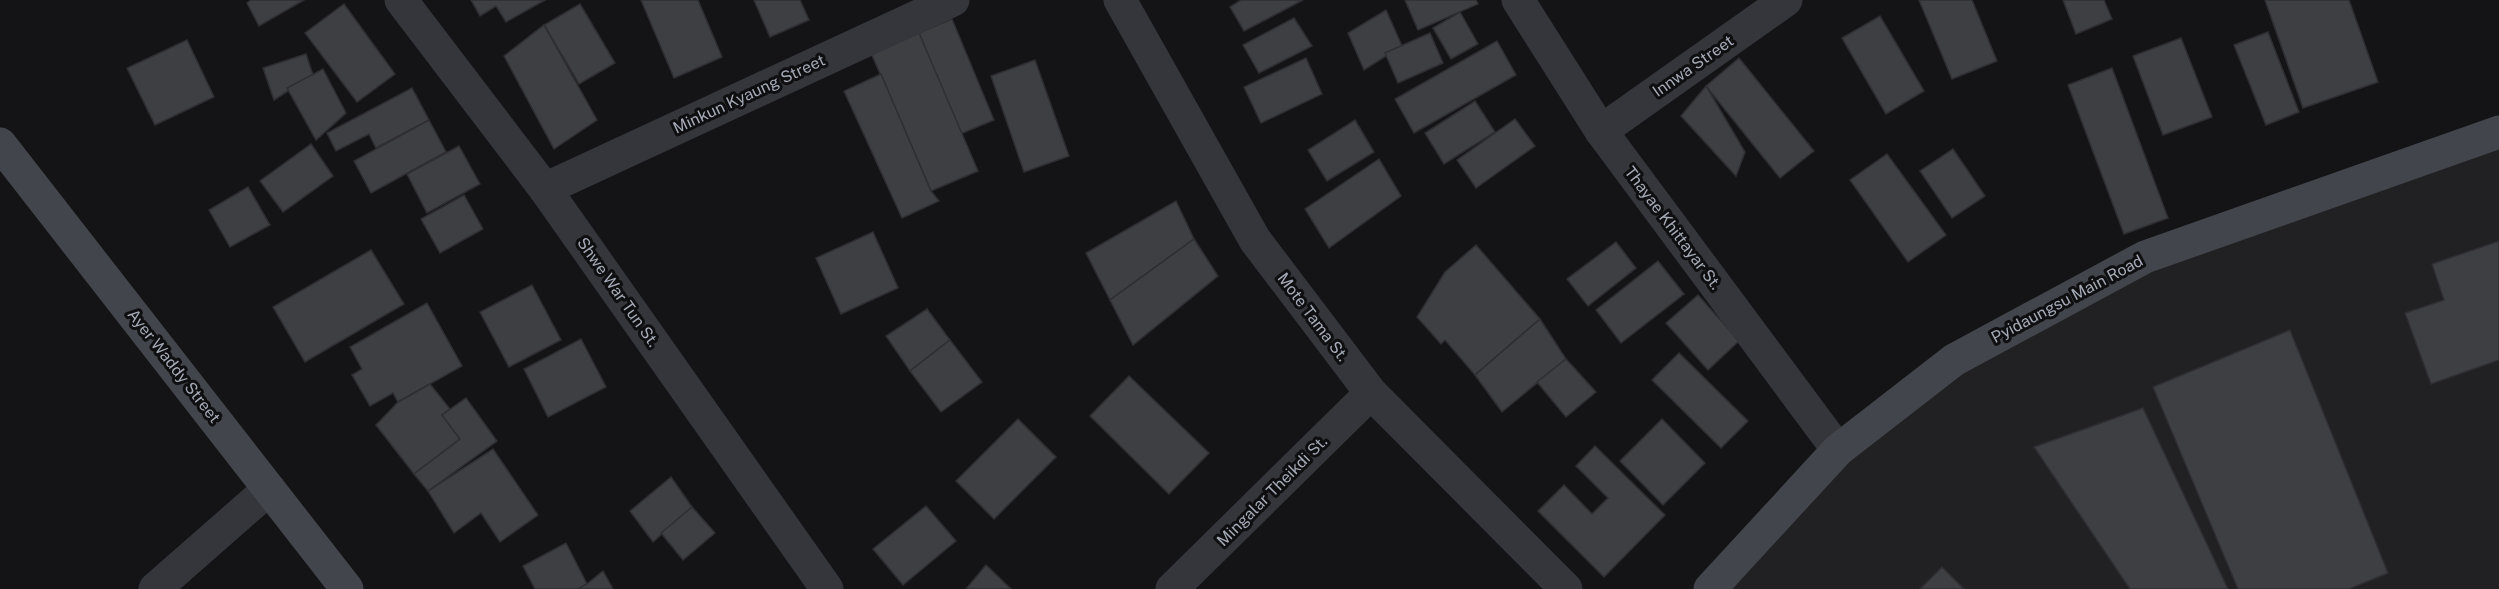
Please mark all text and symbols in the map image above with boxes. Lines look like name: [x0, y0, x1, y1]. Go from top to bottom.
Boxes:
street label: Innwa Street: [1649, 31, 1737, 101]
street label: Minkun Kyaung Street: [670, 50, 828, 138]
street label: Thayae Khittayar St.: [1621, 163, 1725, 293]
street label: Shwe War Tun St.: [573, 234, 663, 350]
street label: Pyidaungsu Main Road: [1988, 251, 2146, 347]
street label: Mote Tama St.: [1274, 269, 1352, 365]
street label: Ayer Waddy Street: [124, 305, 224, 427]
street label: Mingalar Theikdi St.: [1213, 432, 1331, 550]

